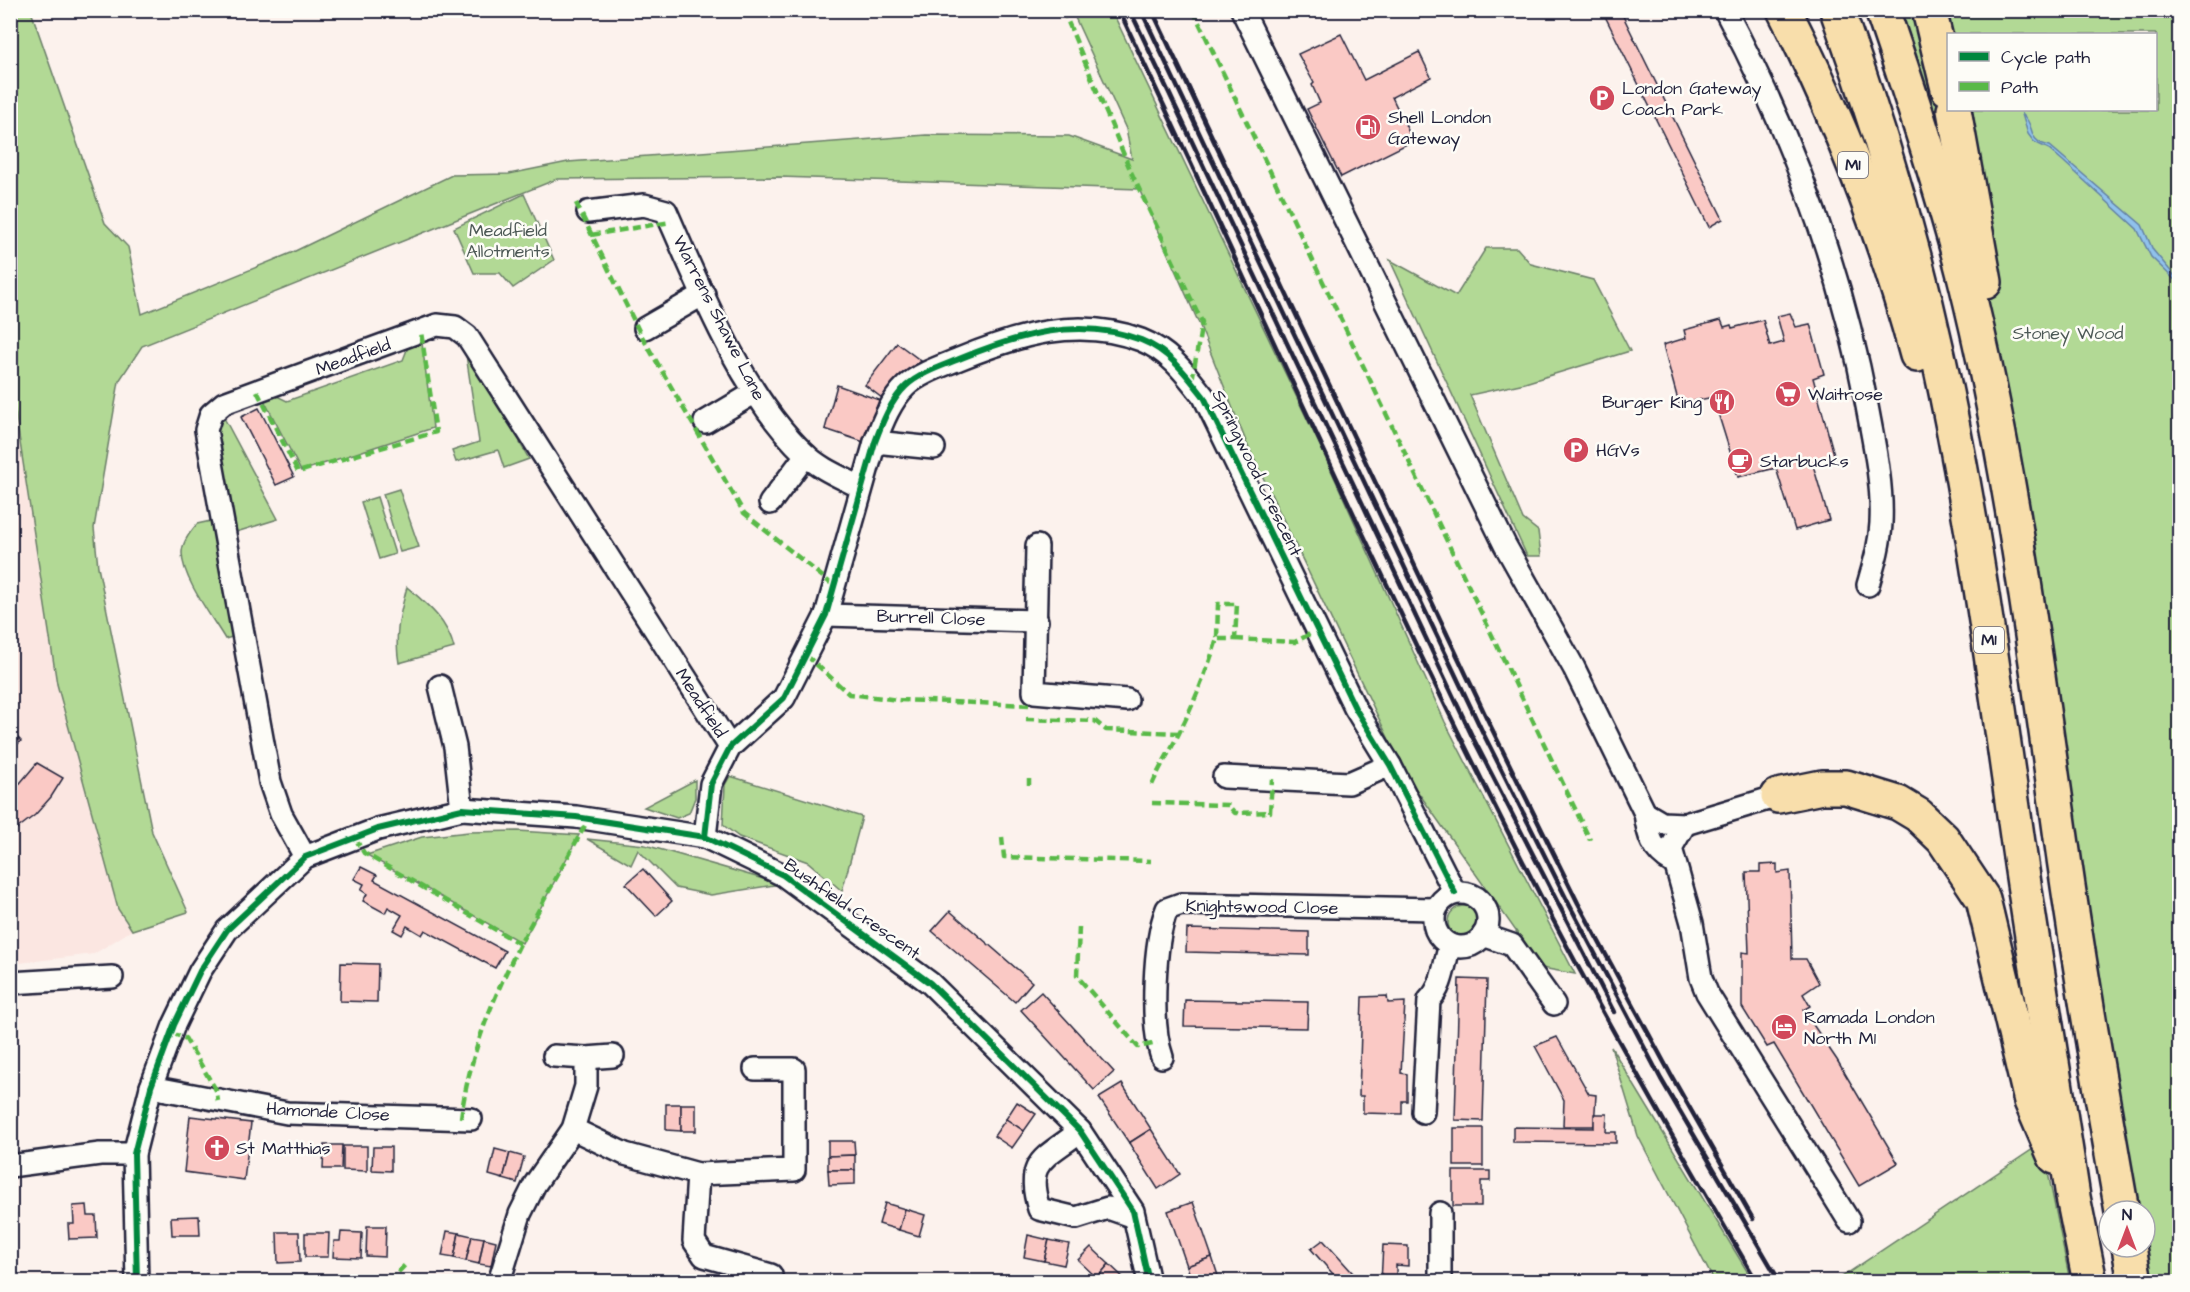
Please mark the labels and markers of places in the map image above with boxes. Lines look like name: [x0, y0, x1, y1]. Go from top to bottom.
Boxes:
place label: London Gateway Coach Park: [1622, 76, 1761, 122]
parking icon: London Gateway Coach Park: [1587, 83, 1617, 113]
place label: Shell London Gateway: [1388, 105, 1491, 152]
fuel station icon: Shell London Gateway: [1353, 112, 1383, 142]
supermarket icon: Waitrose: [1773, 379, 1803, 409]
place label: Waitrose: [1808, 382, 1883, 407]
restaurant icon: Burger King: [1707, 387, 1737, 417]
place label: Burger King: [1602, 390, 1702, 416]
parking icon: HGVs: [1561, 435, 1591, 465]
place label: HGVs: [1596, 438, 1640, 463]
cafe icon: Starbucks: [1725, 446, 1755, 476]
place label: Starbucks: [1760, 449, 1849, 474]
place label: Ramada London North M1: [1804, 1005, 1935, 1051]
hotel icon: Ramada London North M1: [1769, 1012, 1799, 1042]
church icon: St Matthias: [202, 1133, 232, 1163]
place label: St Matthias: [236, 1136, 330, 1161]

